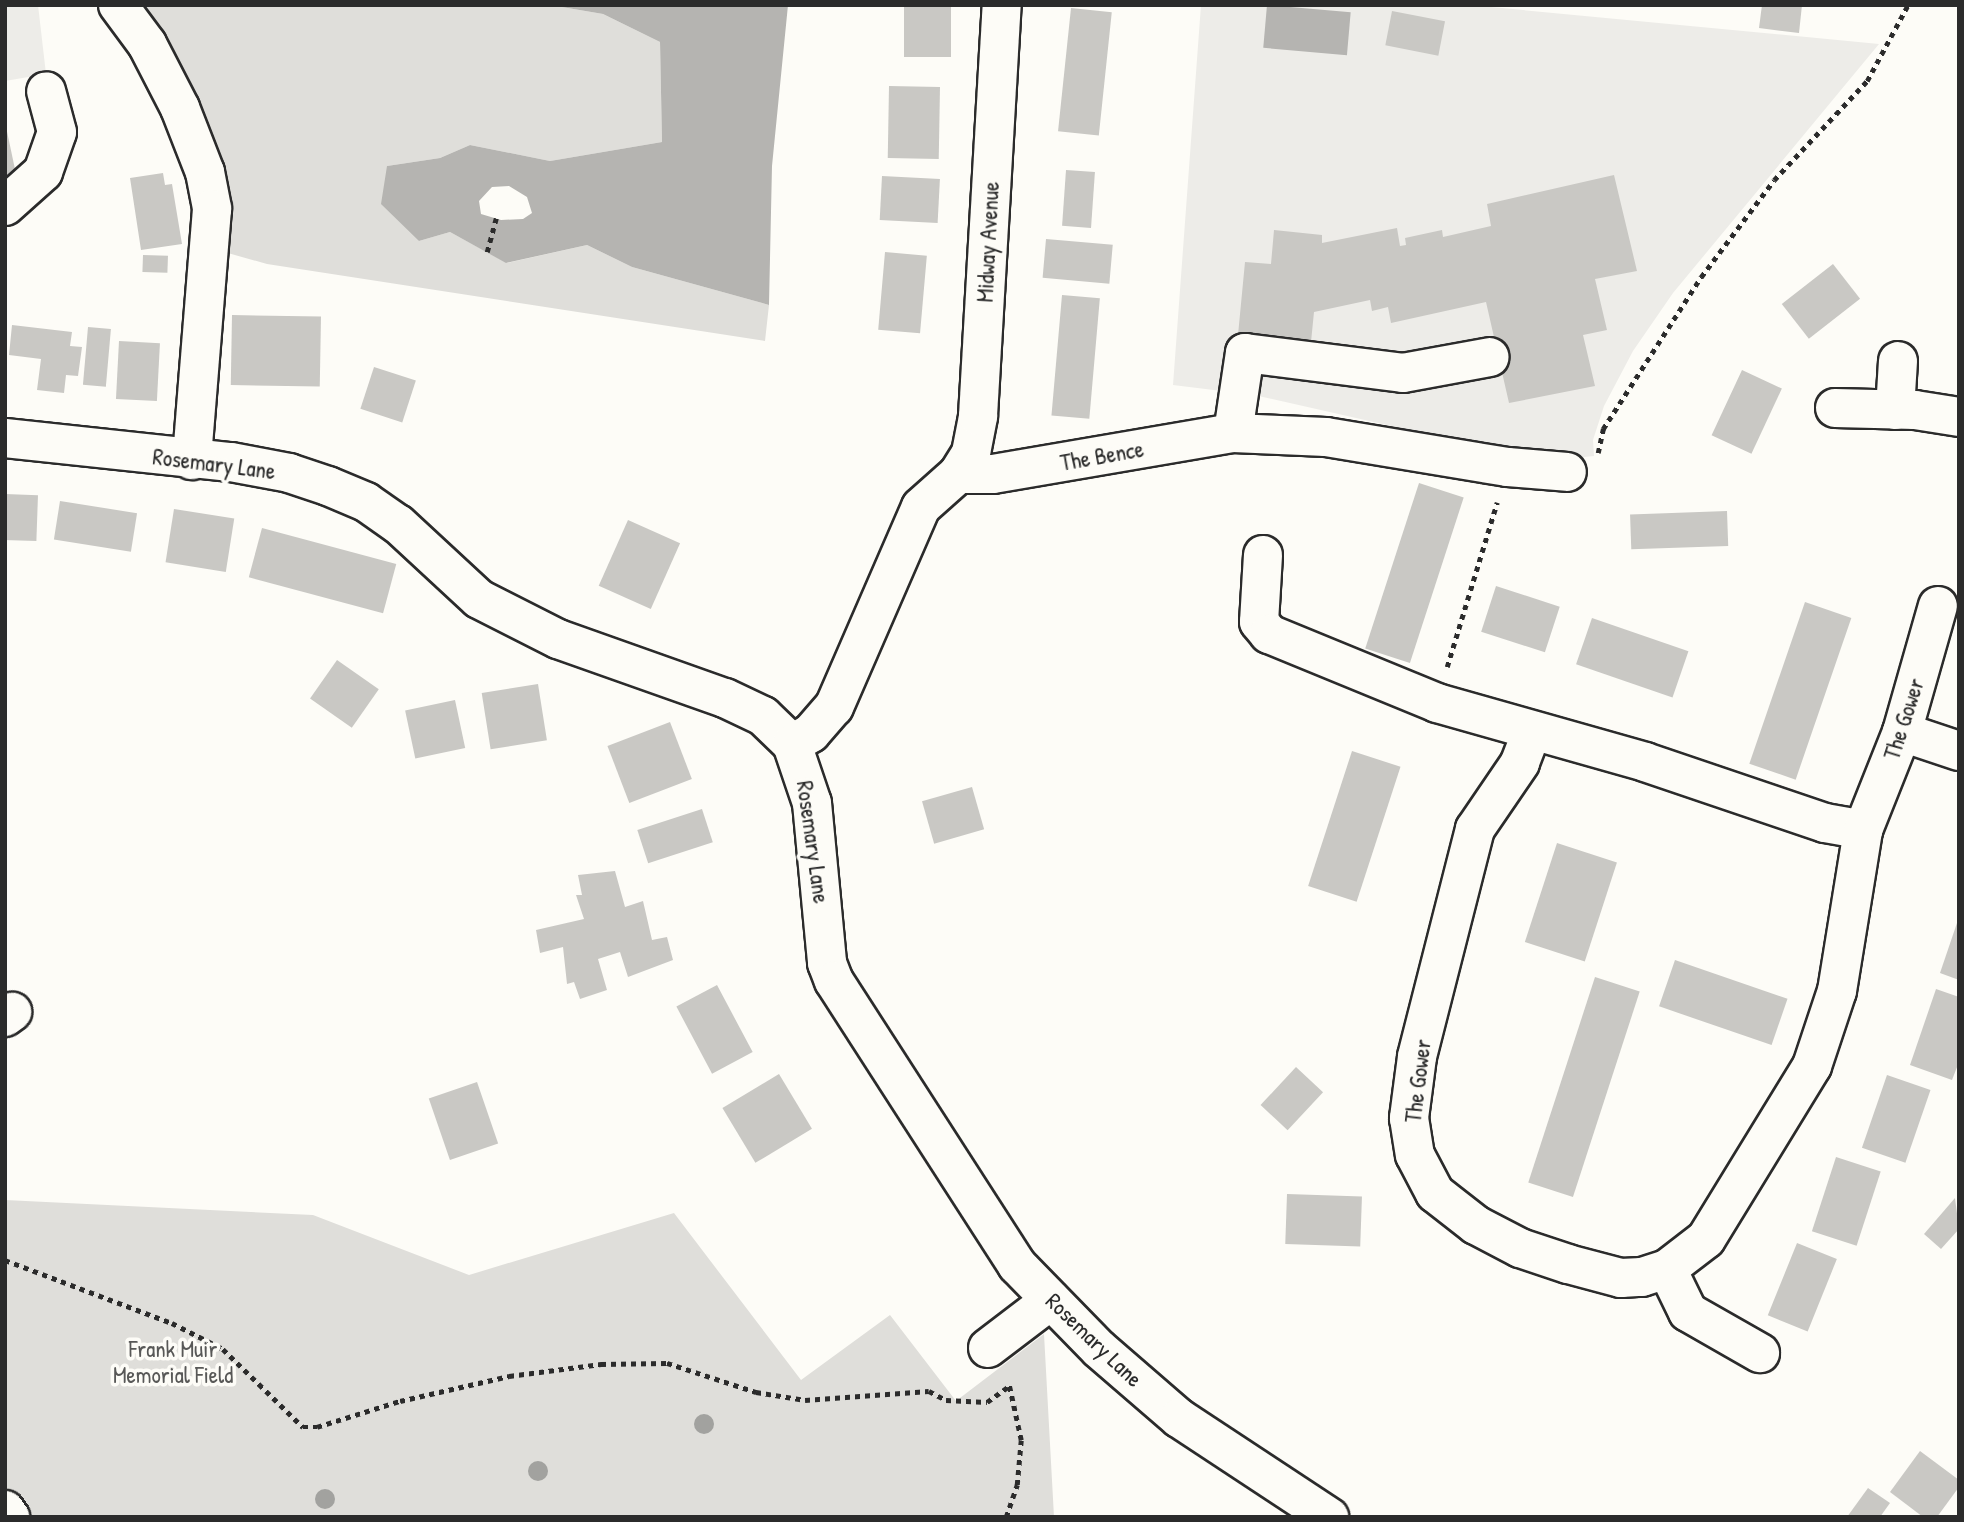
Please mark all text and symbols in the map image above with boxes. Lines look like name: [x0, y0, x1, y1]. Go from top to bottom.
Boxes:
street label: Midway Avenue: [971, 181, 1005, 303]
street label: The Bence: [1058, 435, 1146, 477]
street label: Rosemary Lane: [151, 443, 277, 485]
street label: The Gower: [1878, 675, 1930, 763]
street label: Rosemary Lane: [791, 779, 835, 905]
street label: The Gower: [1399, 1038, 1437, 1124]
street label: Rosemary Lane: [1040, 1287, 1148, 1393]
park label: Frank Muir Memorial Field: [113, 1335, 233, 1389]

